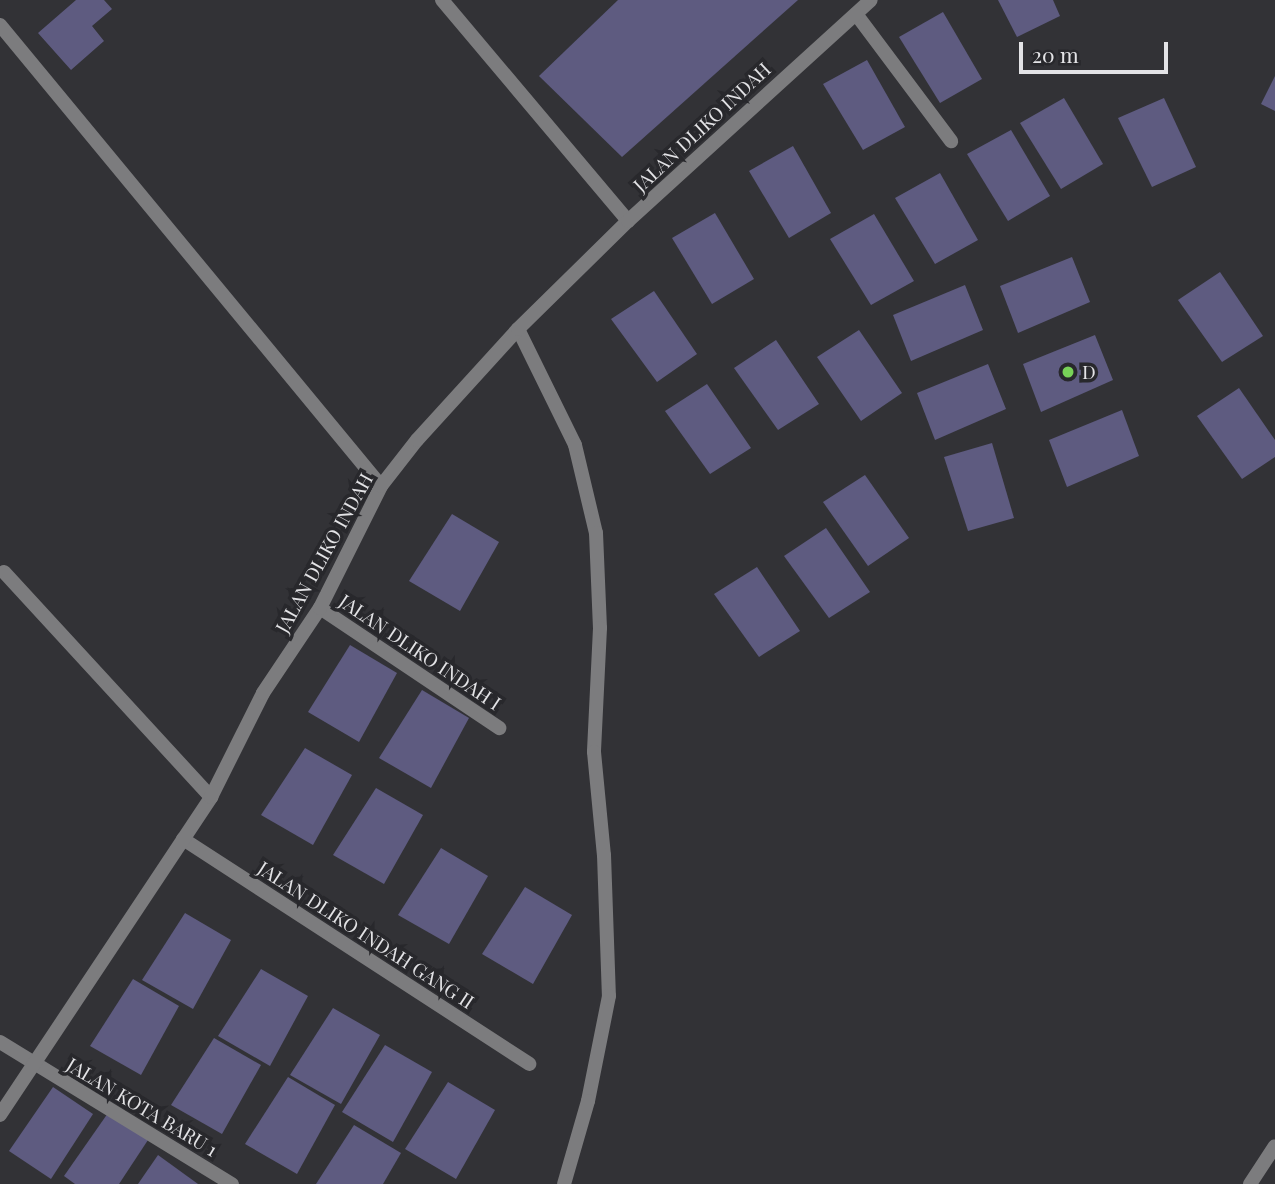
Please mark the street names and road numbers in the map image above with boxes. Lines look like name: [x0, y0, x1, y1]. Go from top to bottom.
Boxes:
street label: JALAN DLIKO INDAH: [629, 58, 775, 196]
street label: JALAN DLIKO INDAH: [271, 469, 377, 637]
street label: JALAN DLIKO INDAH I: [335, 589, 505, 715]
street label: JALAN DLIKO INDAH GANG II: [254, 857, 478, 1013]
street label: JALAN KOTA BARU 1: [62, 1053, 222, 1161]

